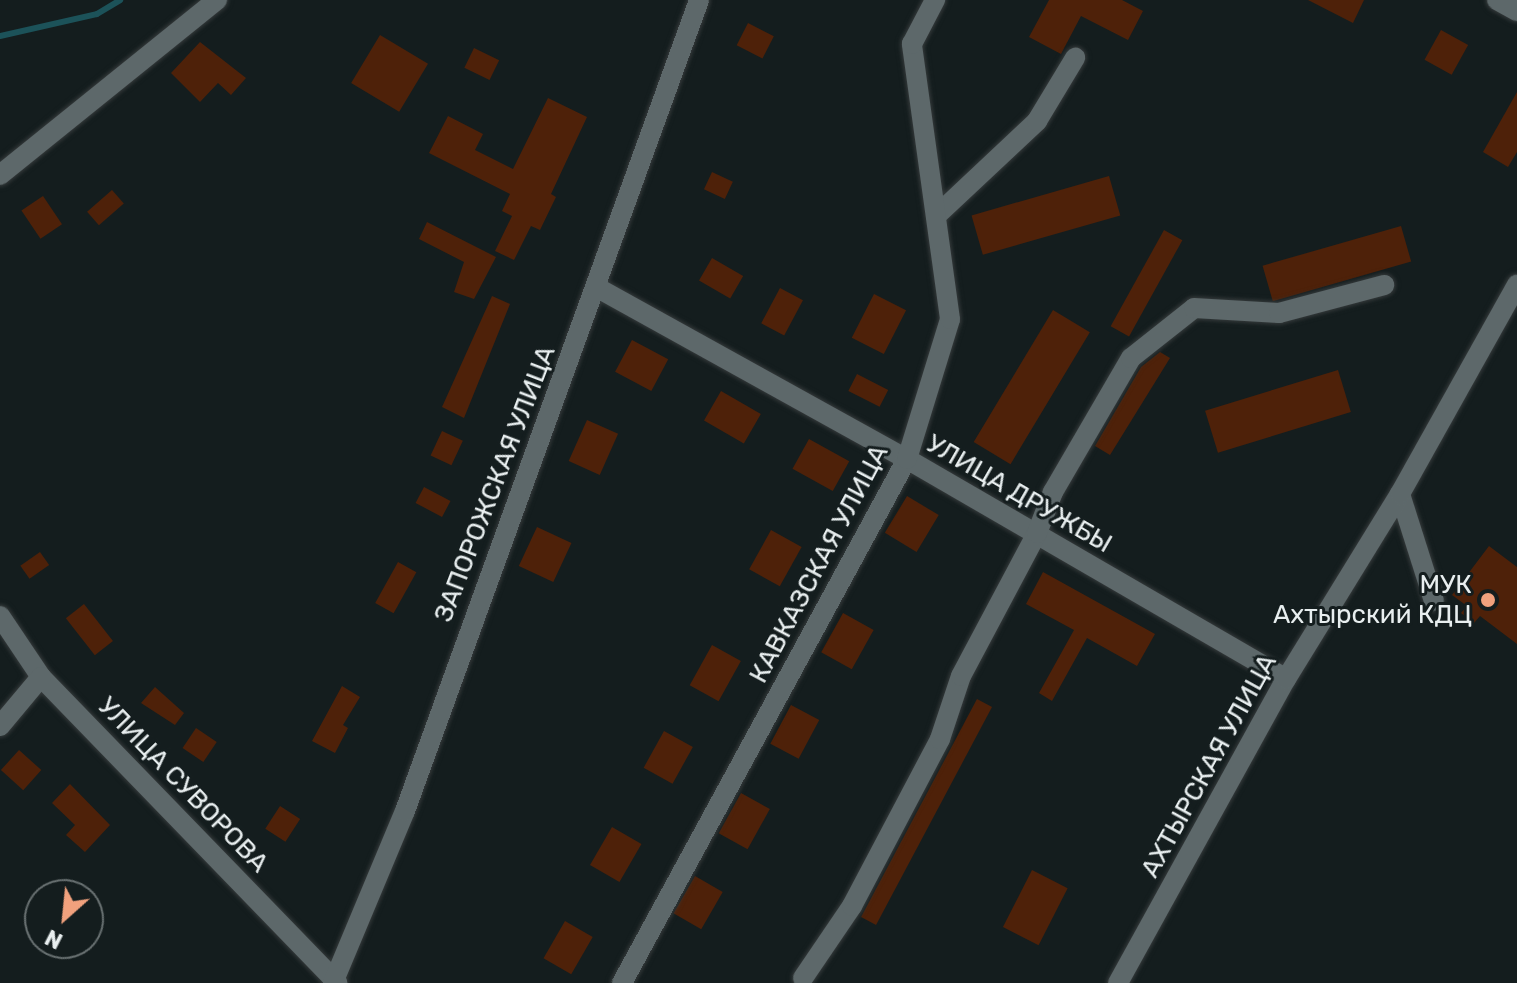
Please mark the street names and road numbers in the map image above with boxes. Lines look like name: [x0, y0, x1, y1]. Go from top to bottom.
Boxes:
street label: ЗАПОРОЖСКАЯ УЛИЦА: [428, 341, 562, 627]
street label: УЛИЦА ДРУЖБЫ: [921, 428, 1117, 560]
street label: КАВКАЗСКАЯ УЛИЦА: [743, 440, 895, 688]
street label: АХТЫРСКАЯ УЛИЦА: [1135, 649, 1283, 883]
street label: УЛИЦА СУВОРОВА: [91, 691, 275, 879]

